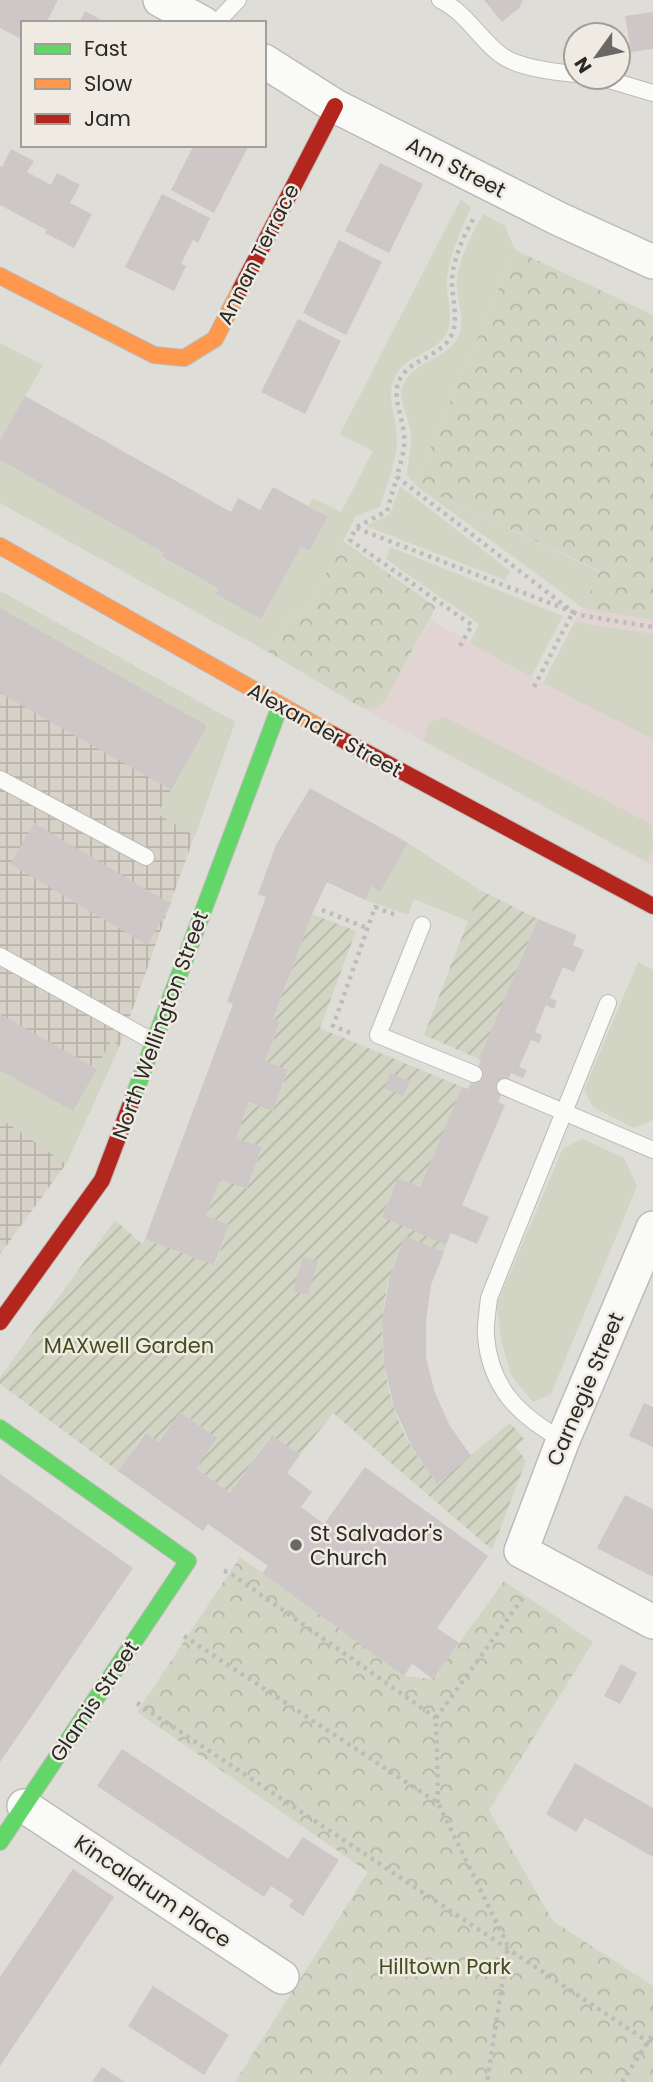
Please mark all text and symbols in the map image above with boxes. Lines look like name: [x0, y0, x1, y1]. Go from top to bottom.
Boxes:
legend: [21, 21, 266, 147]
north arrow: [562, 21, 632, 91]
text: Fast: [84, 34, 127, 63]
text: N: [568, 52, 598, 78]
text: Slow: [84, 69, 132, 98]
text: Jam: [84, 104, 131, 133]
street label: Ann Street: [401, 130, 511, 204]
street label: Annan Terrace: [210, 179, 306, 329]
street label: Alexander Street: [243, 676, 407, 784]
street label: North Wellington Street: [105, 907, 215, 1143]
street label: Carnegie Street: [540, 1308, 630, 1470]
park label: MAXwell Garden: [44, 1331, 214, 1360]
place label: St Salvador's Church: [310, 1519, 443, 1572]
marker: St Salvador's Church: [288, 1537, 304, 1553]
street label: Glamis Street: [43, 1635, 145, 1767]
street label: Kincaldrum Place: [69, 1828, 237, 1954]
park label: Hilltown Park: [379, 1952, 511, 1981]

